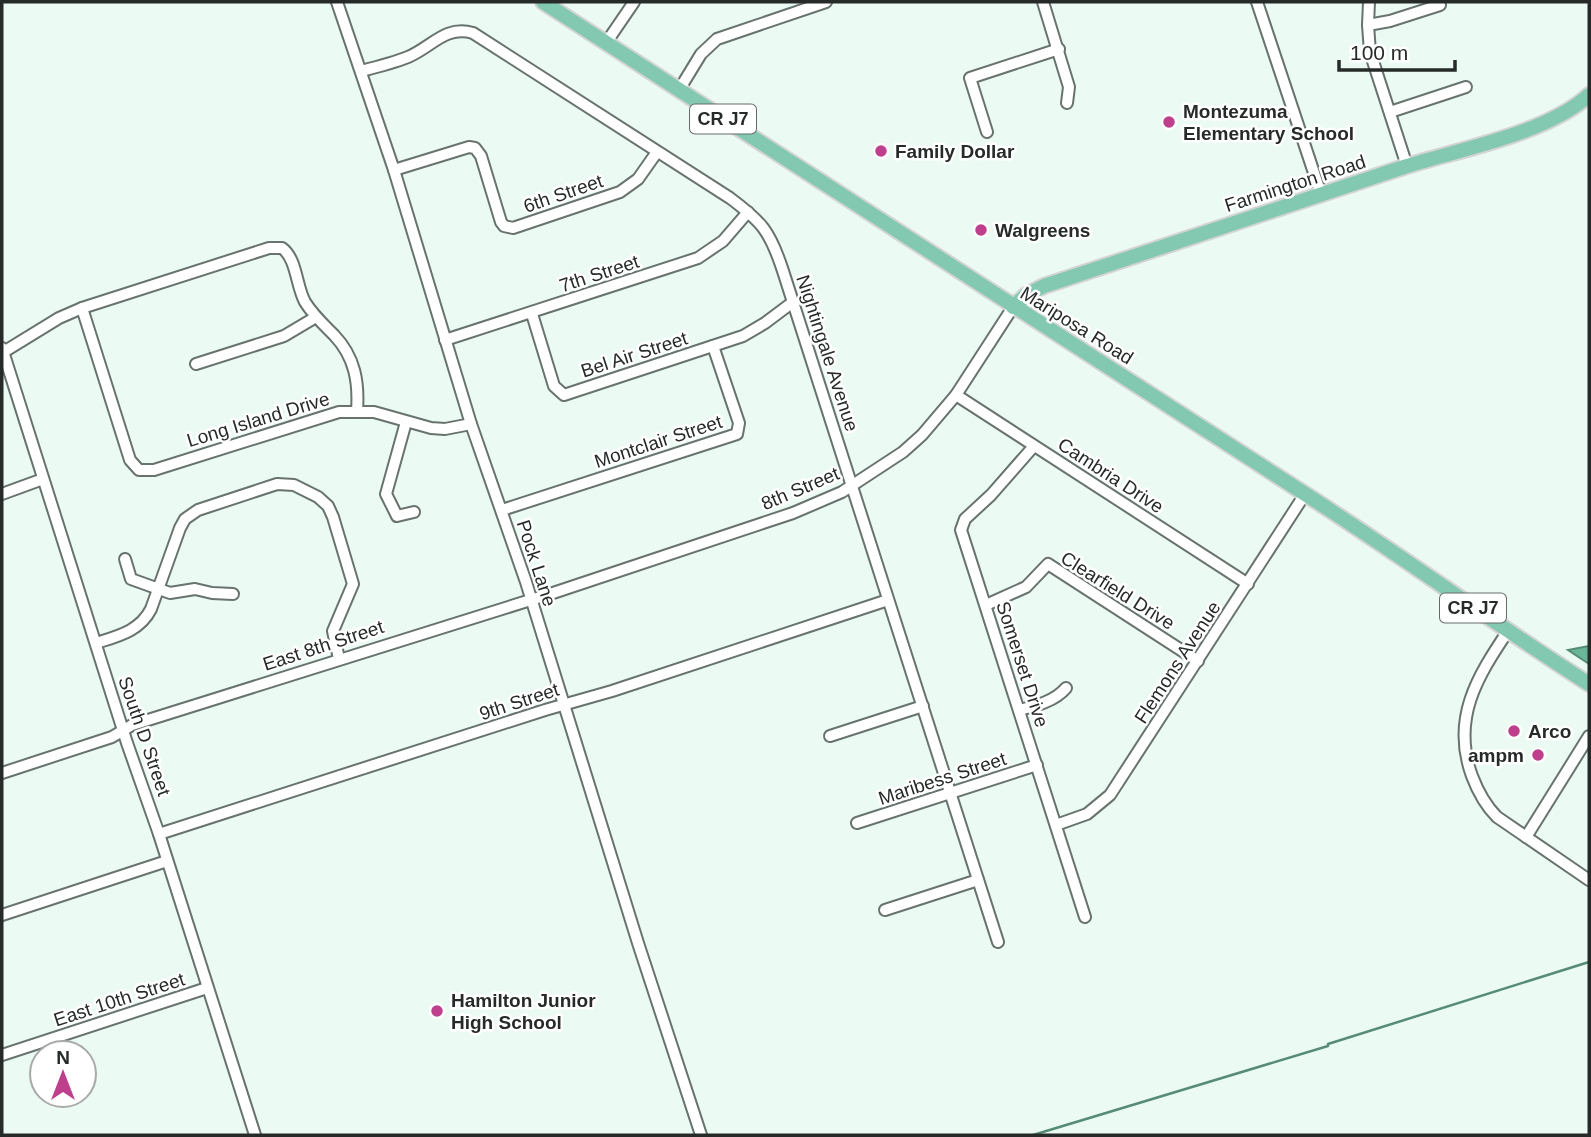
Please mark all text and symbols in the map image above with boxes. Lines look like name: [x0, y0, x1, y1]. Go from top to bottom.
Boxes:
scale bar: [1339, 28, 1454, 72]
text: 100 m: [1350, 41, 1408, 64]
place label: Montezuma Elementary School: [1183, 101, 1354, 144]
road number: CR J7: [690, 104, 756, 134]
marker: Montezuma Elementary School: [1161, 114, 1177, 130]
place label: Family Dollar: [895, 141, 1015, 162]
marker: Family Dollar: [873, 143, 889, 159]
street label: Farmington Road: [1222, 151, 1368, 216]
street label: 6th Street: [521, 170, 606, 217]
place label: Walgreens: [995, 220, 1090, 241]
marker: Walgreens: [973, 222, 989, 238]
street label: 7th Street: [557, 251, 642, 296]
street label: Nightingale Avenue: [792, 272, 863, 434]
street label: Mariposa Road: [1017, 282, 1137, 368]
street label: Bel Air Street: [578, 327, 691, 382]
street label: Long Island Drive: [184, 388, 332, 451]
street label: Montclair Street: [592, 411, 725, 472]
street label: Cambria Drive: [1054, 434, 1167, 517]
street label: 8th Street: [758, 462, 843, 514]
street label: Pock Lane: [513, 517, 560, 609]
street label: Clearfield Drive: [1057, 547, 1178, 634]
road number: CR J7: [1440, 594, 1506, 622]
street label: Flemons Avenue: [1130, 597, 1225, 727]
street label: Somerset Drive: [992, 599, 1053, 730]
street label: East 8th Street: [260, 616, 387, 675]
street label: South D Street: [114, 674, 175, 799]
street label: 9th Street: [477, 679, 562, 724]
place label: Arco: [1528, 721, 1571, 742]
marker: Arco: [1506, 723, 1522, 739]
place label: ampm: [1468, 745, 1524, 766]
marker: ampm: [1530, 747, 1546, 763]
street label: Maribess Street: [876, 748, 1009, 809]
street label: East 10th Street: [51, 968, 188, 1031]
place label: Hamilton Junior High School: [451, 990, 596, 1033]
marker: Hamilton Junior High School: [429, 1003, 445, 1019]
north arrow: [28, 1039, 98, 1109]
text: N: [56, 1047, 70, 1068]

